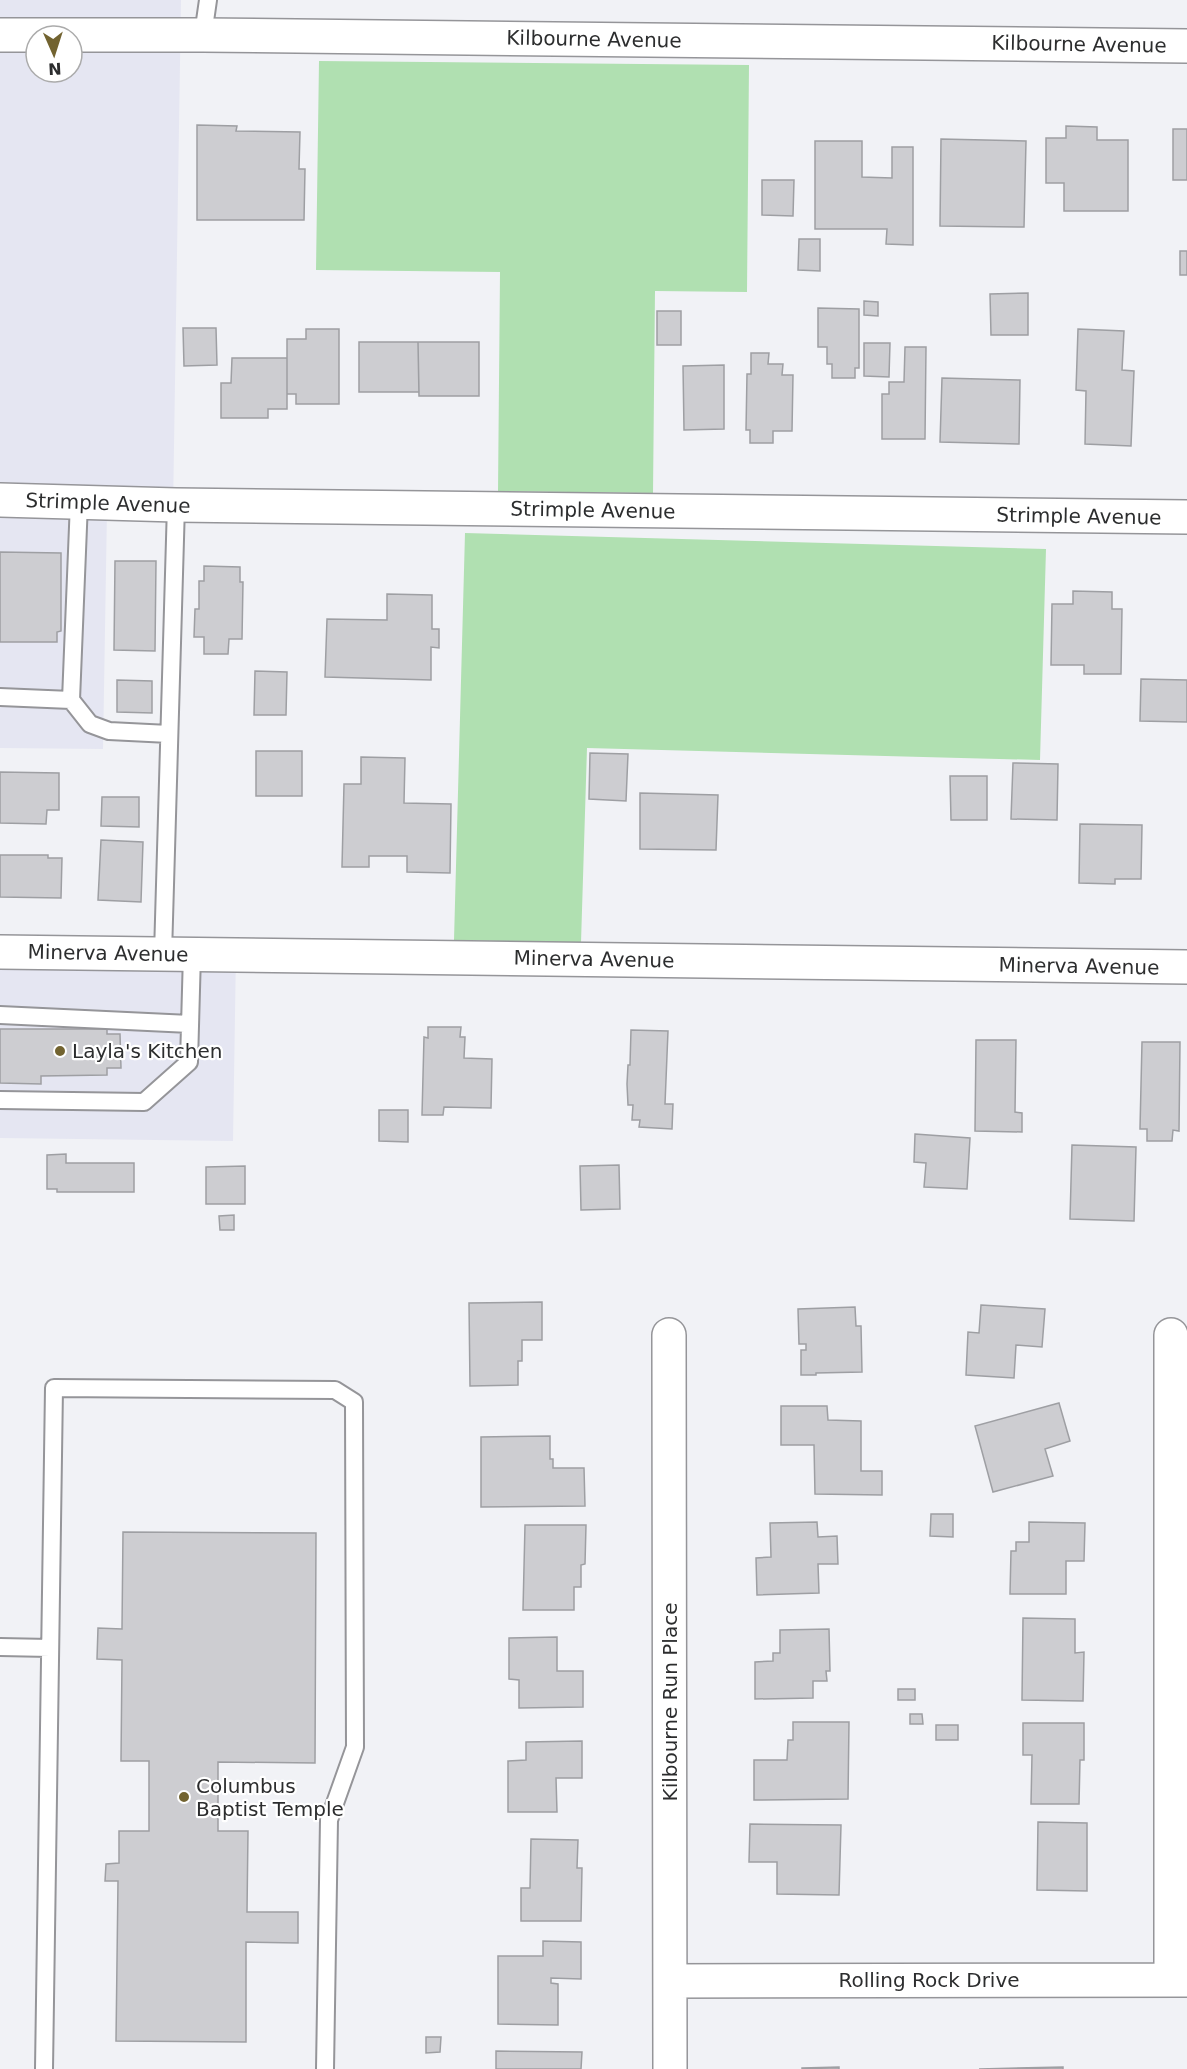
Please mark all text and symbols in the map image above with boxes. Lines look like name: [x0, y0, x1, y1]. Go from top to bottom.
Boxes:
north arrow: [24, 24, 84, 84]
street label: Kilbourne Avenue: [506, 25, 682, 53]
street label: Kilbourne Avenue: [991, 30, 1167, 58]
text: N: [48, 59, 62, 78]
street label: Strimple Avenue: [25, 488, 191, 518]
street label: Strimple Avenue: [510, 497, 676, 523]
street label: Strimple Avenue: [996, 503, 1162, 529]
street label: Minerva Avenue: [27, 940, 189, 966]
street label: Minerva Avenue: [513, 946, 675, 972]
street label: Minerva Avenue: [998, 953, 1160, 979]
place label: Layla's Kitchen: [72, 1039, 223, 1063]
marker: Layla's Kitchen: [53, 1044, 67, 1058]
street label: Kilbourne Run Place: [658, 1603, 682, 1801]
place label: Columbus Baptist Temple: [196, 1774, 344, 1821]
marker: Columbus Baptist Temple: [177, 1790, 191, 1804]
street label: Rolling Rock Drive: [838, 1968, 1020, 1992]

